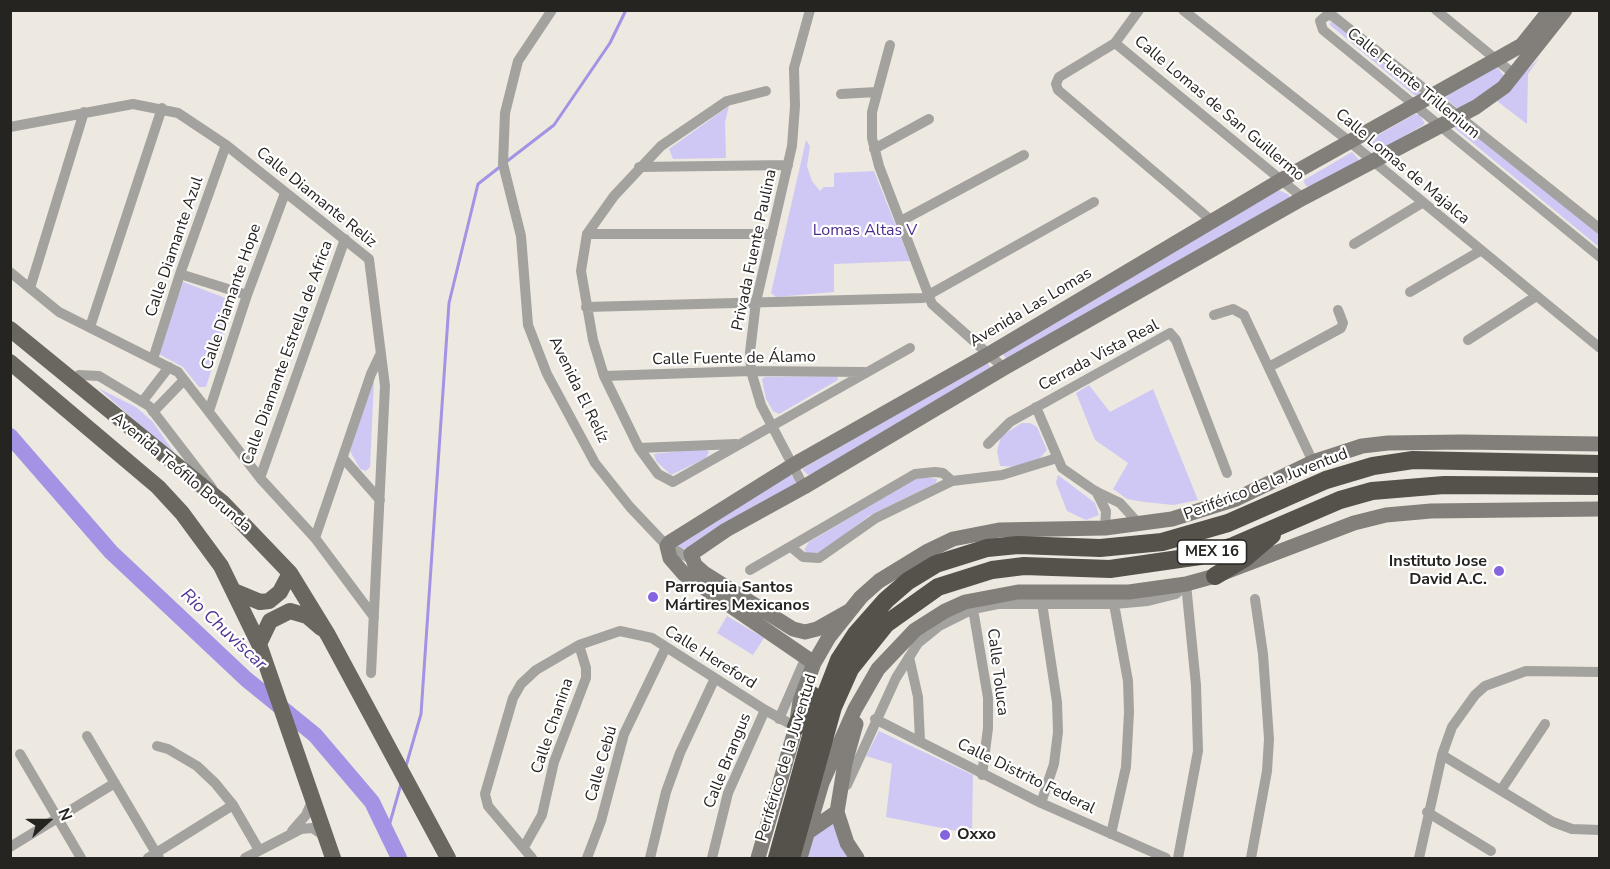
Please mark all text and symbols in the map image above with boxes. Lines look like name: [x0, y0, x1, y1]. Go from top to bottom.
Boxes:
street label: Calle Fuente Trillenium: [1343, 24, 1483, 144]
street label: Calle Lomas de San Guillermo: [1130, 32, 1308, 186]
street label: Calle Lomas de Majalca: [1331, 105, 1473, 229]
street label: Calle Diamante Reliz: [252, 144, 380, 252]
street label: Privada Fuente Paulina: [729, 168, 781, 332]
street label: Calle Diamante Azul: [142, 174, 208, 320]
street label: Calle Diamante Hope: [198, 221, 266, 373]
park label: Lomas Altas V: [813, 221, 917, 241]
street label: Calle Diamante Estrella de Africa: [238, 238, 338, 468]
street label: Avenida Las Lomas: [967, 264, 1095, 352]
street label: Cerrada Vista Real: [1036, 316, 1162, 396]
street label: Avenida El Relíz: [544, 334, 612, 446]
street label: Calle Fuente de Álamo: [652, 348, 816, 370]
street label: Avenida Teófilo Borunda: [107, 409, 255, 537]
street label: Periférico de la Juventud: [1181, 445, 1351, 525]
road number: MEX 16: [1178, 540, 1246, 564]
place label: Instituto Jose David A.C.: [1389, 552, 1487, 590]
marker: Instituto Jose David A.C.: [1492, 564, 1506, 578]
place label: Parroquia Santos Mártires Mexicanos: [665, 578, 809, 616]
water label: Rio Chuviscar: [176, 585, 270, 675]
marker: Parroquia Santos Mártires Mexicanos: [646, 590, 660, 604]
street label: Calle Hereford: [660, 622, 760, 694]
street label: Calle Toluca: [982, 627, 1012, 717]
street label: Periférico de la Juventud: [752, 672, 822, 844]
street label: Calle Chanina: [528, 676, 578, 776]
street label: Calle Brangus: [700, 711, 756, 811]
street label: Calle Cebú: [582, 724, 622, 804]
street label: Calle Distrito Federal: [954, 735, 1098, 819]
north arrow: [18, 791, 78, 851]
text: N: [52, 805, 77, 824]
place label: Oxxo: [957, 825, 996, 845]
marker: Oxxo: [938, 828, 952, 842]

